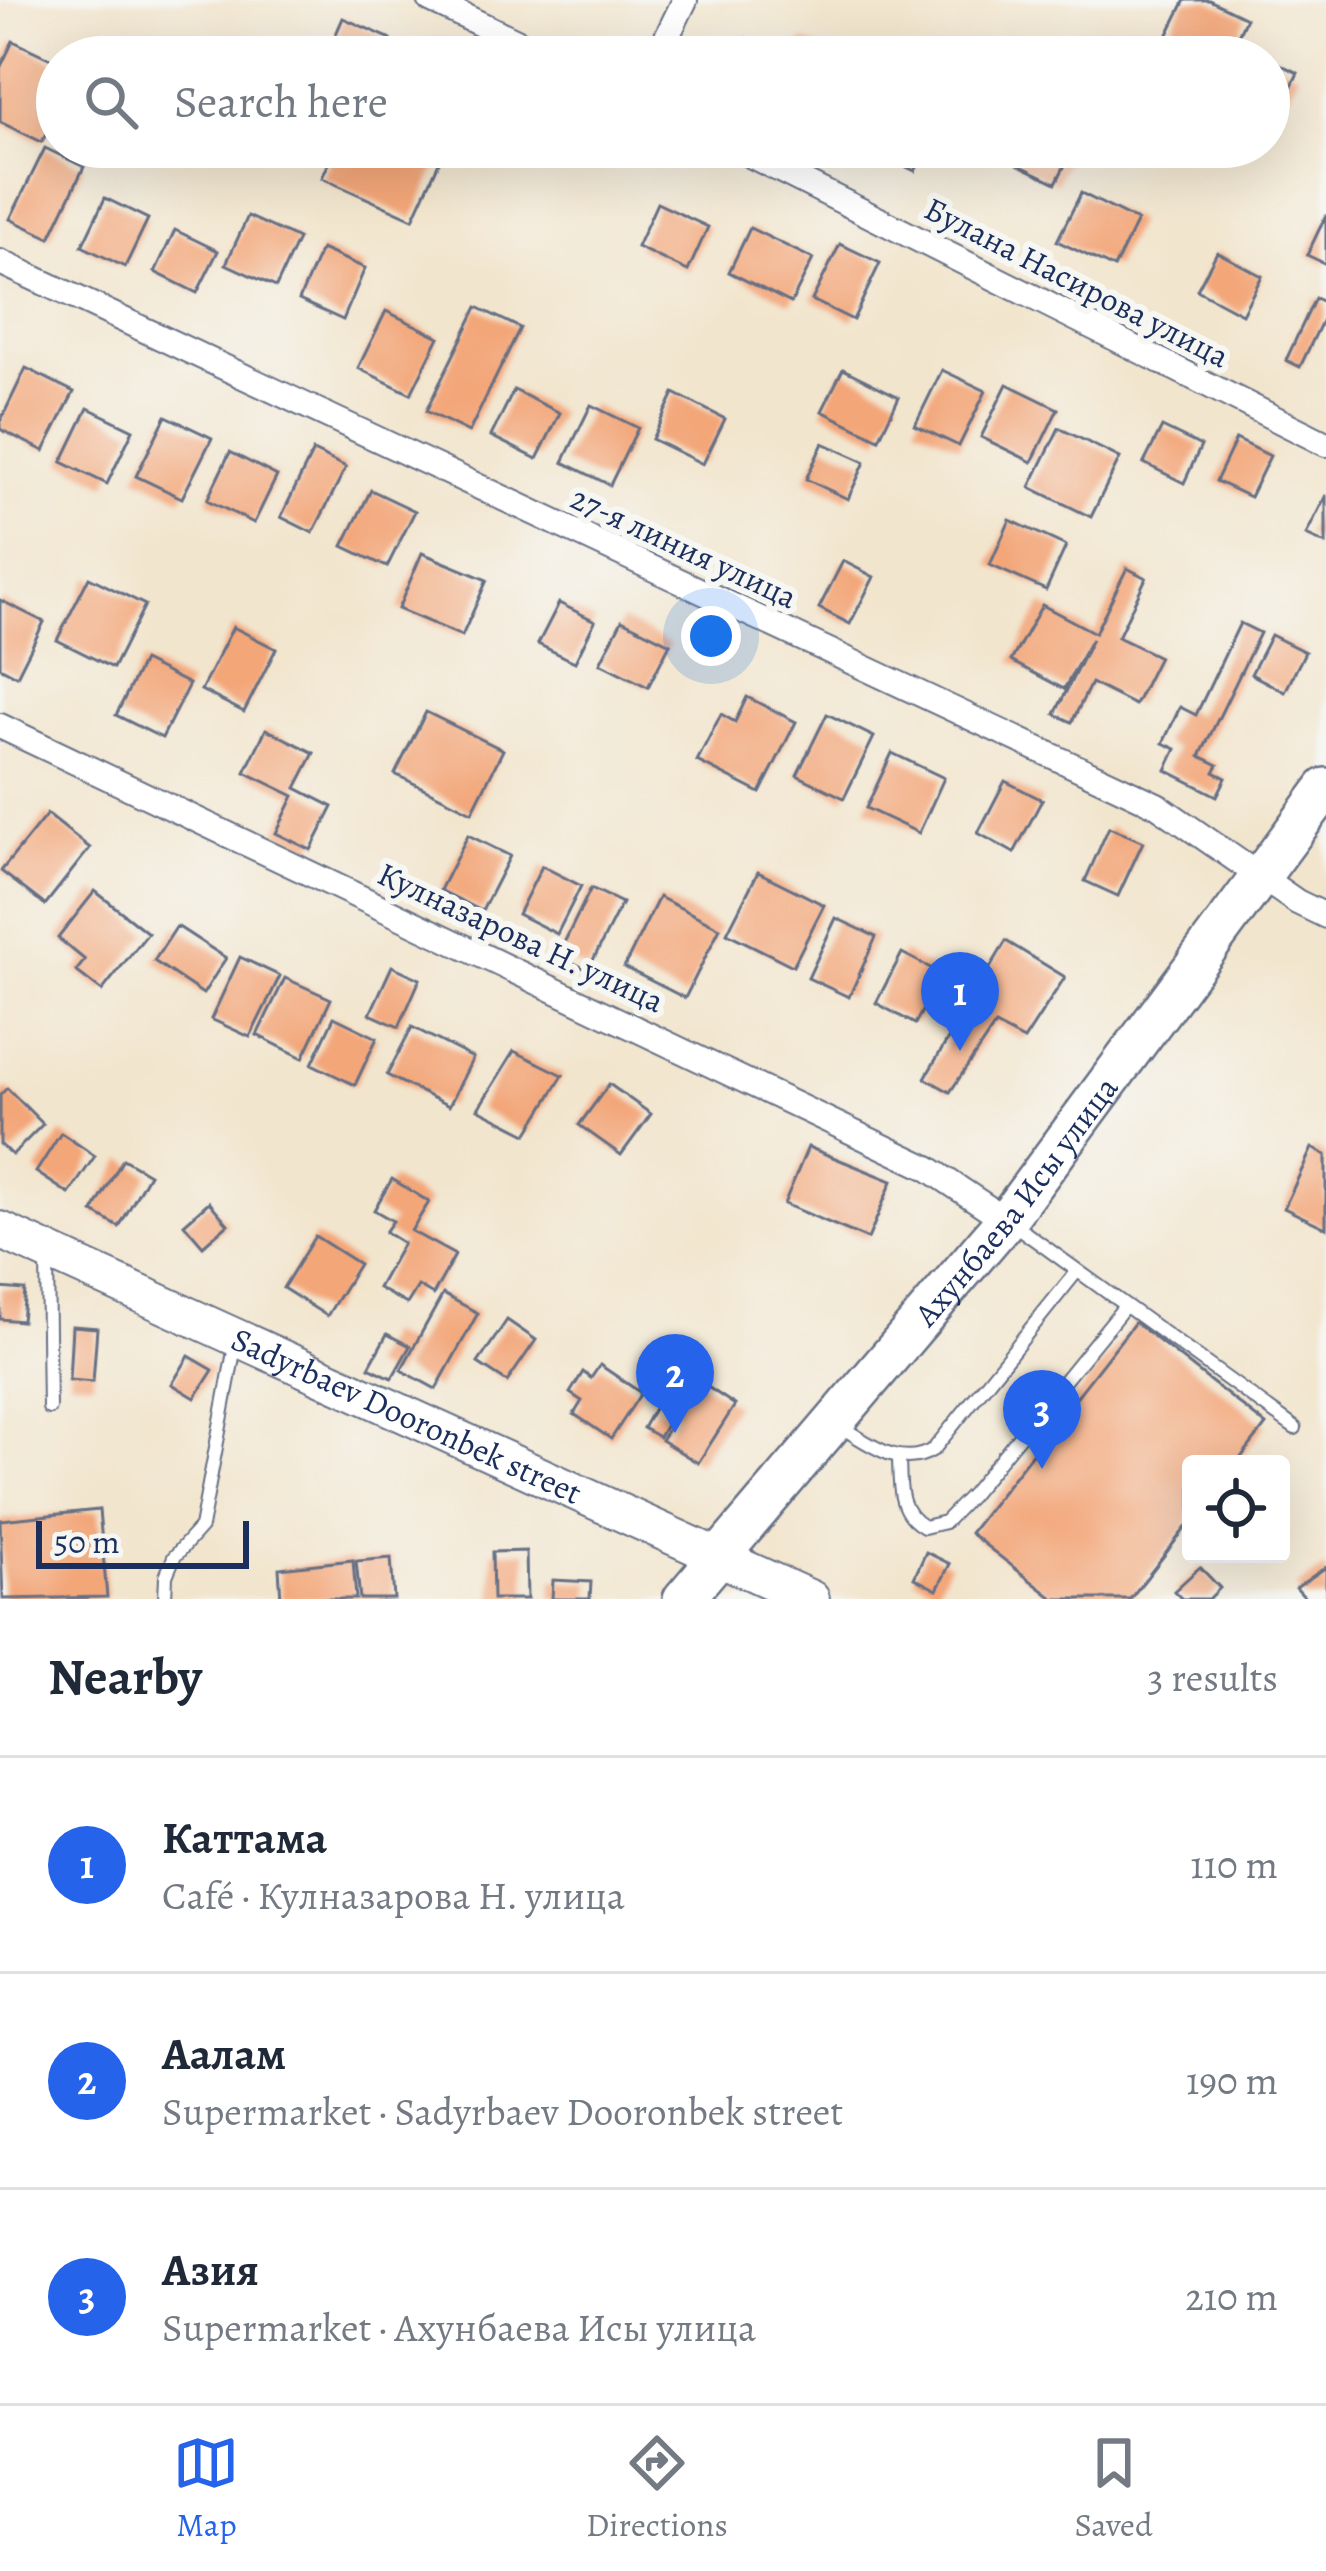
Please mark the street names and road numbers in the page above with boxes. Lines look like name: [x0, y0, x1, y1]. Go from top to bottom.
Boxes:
street label: Булана Насирова улица: [917, 186, 1238, 379]
street label: 27-я линия улица: [564, 475, 805, 619]
street label: Кулназарова Н. улица: [371, 851, 672, 1023]
street label: Ахунбаева Исы улица: [903, 1066, 1128, 1336]
street label: Sadyrbaev Dooronbek street: [225, 1316, 589, 1514]

